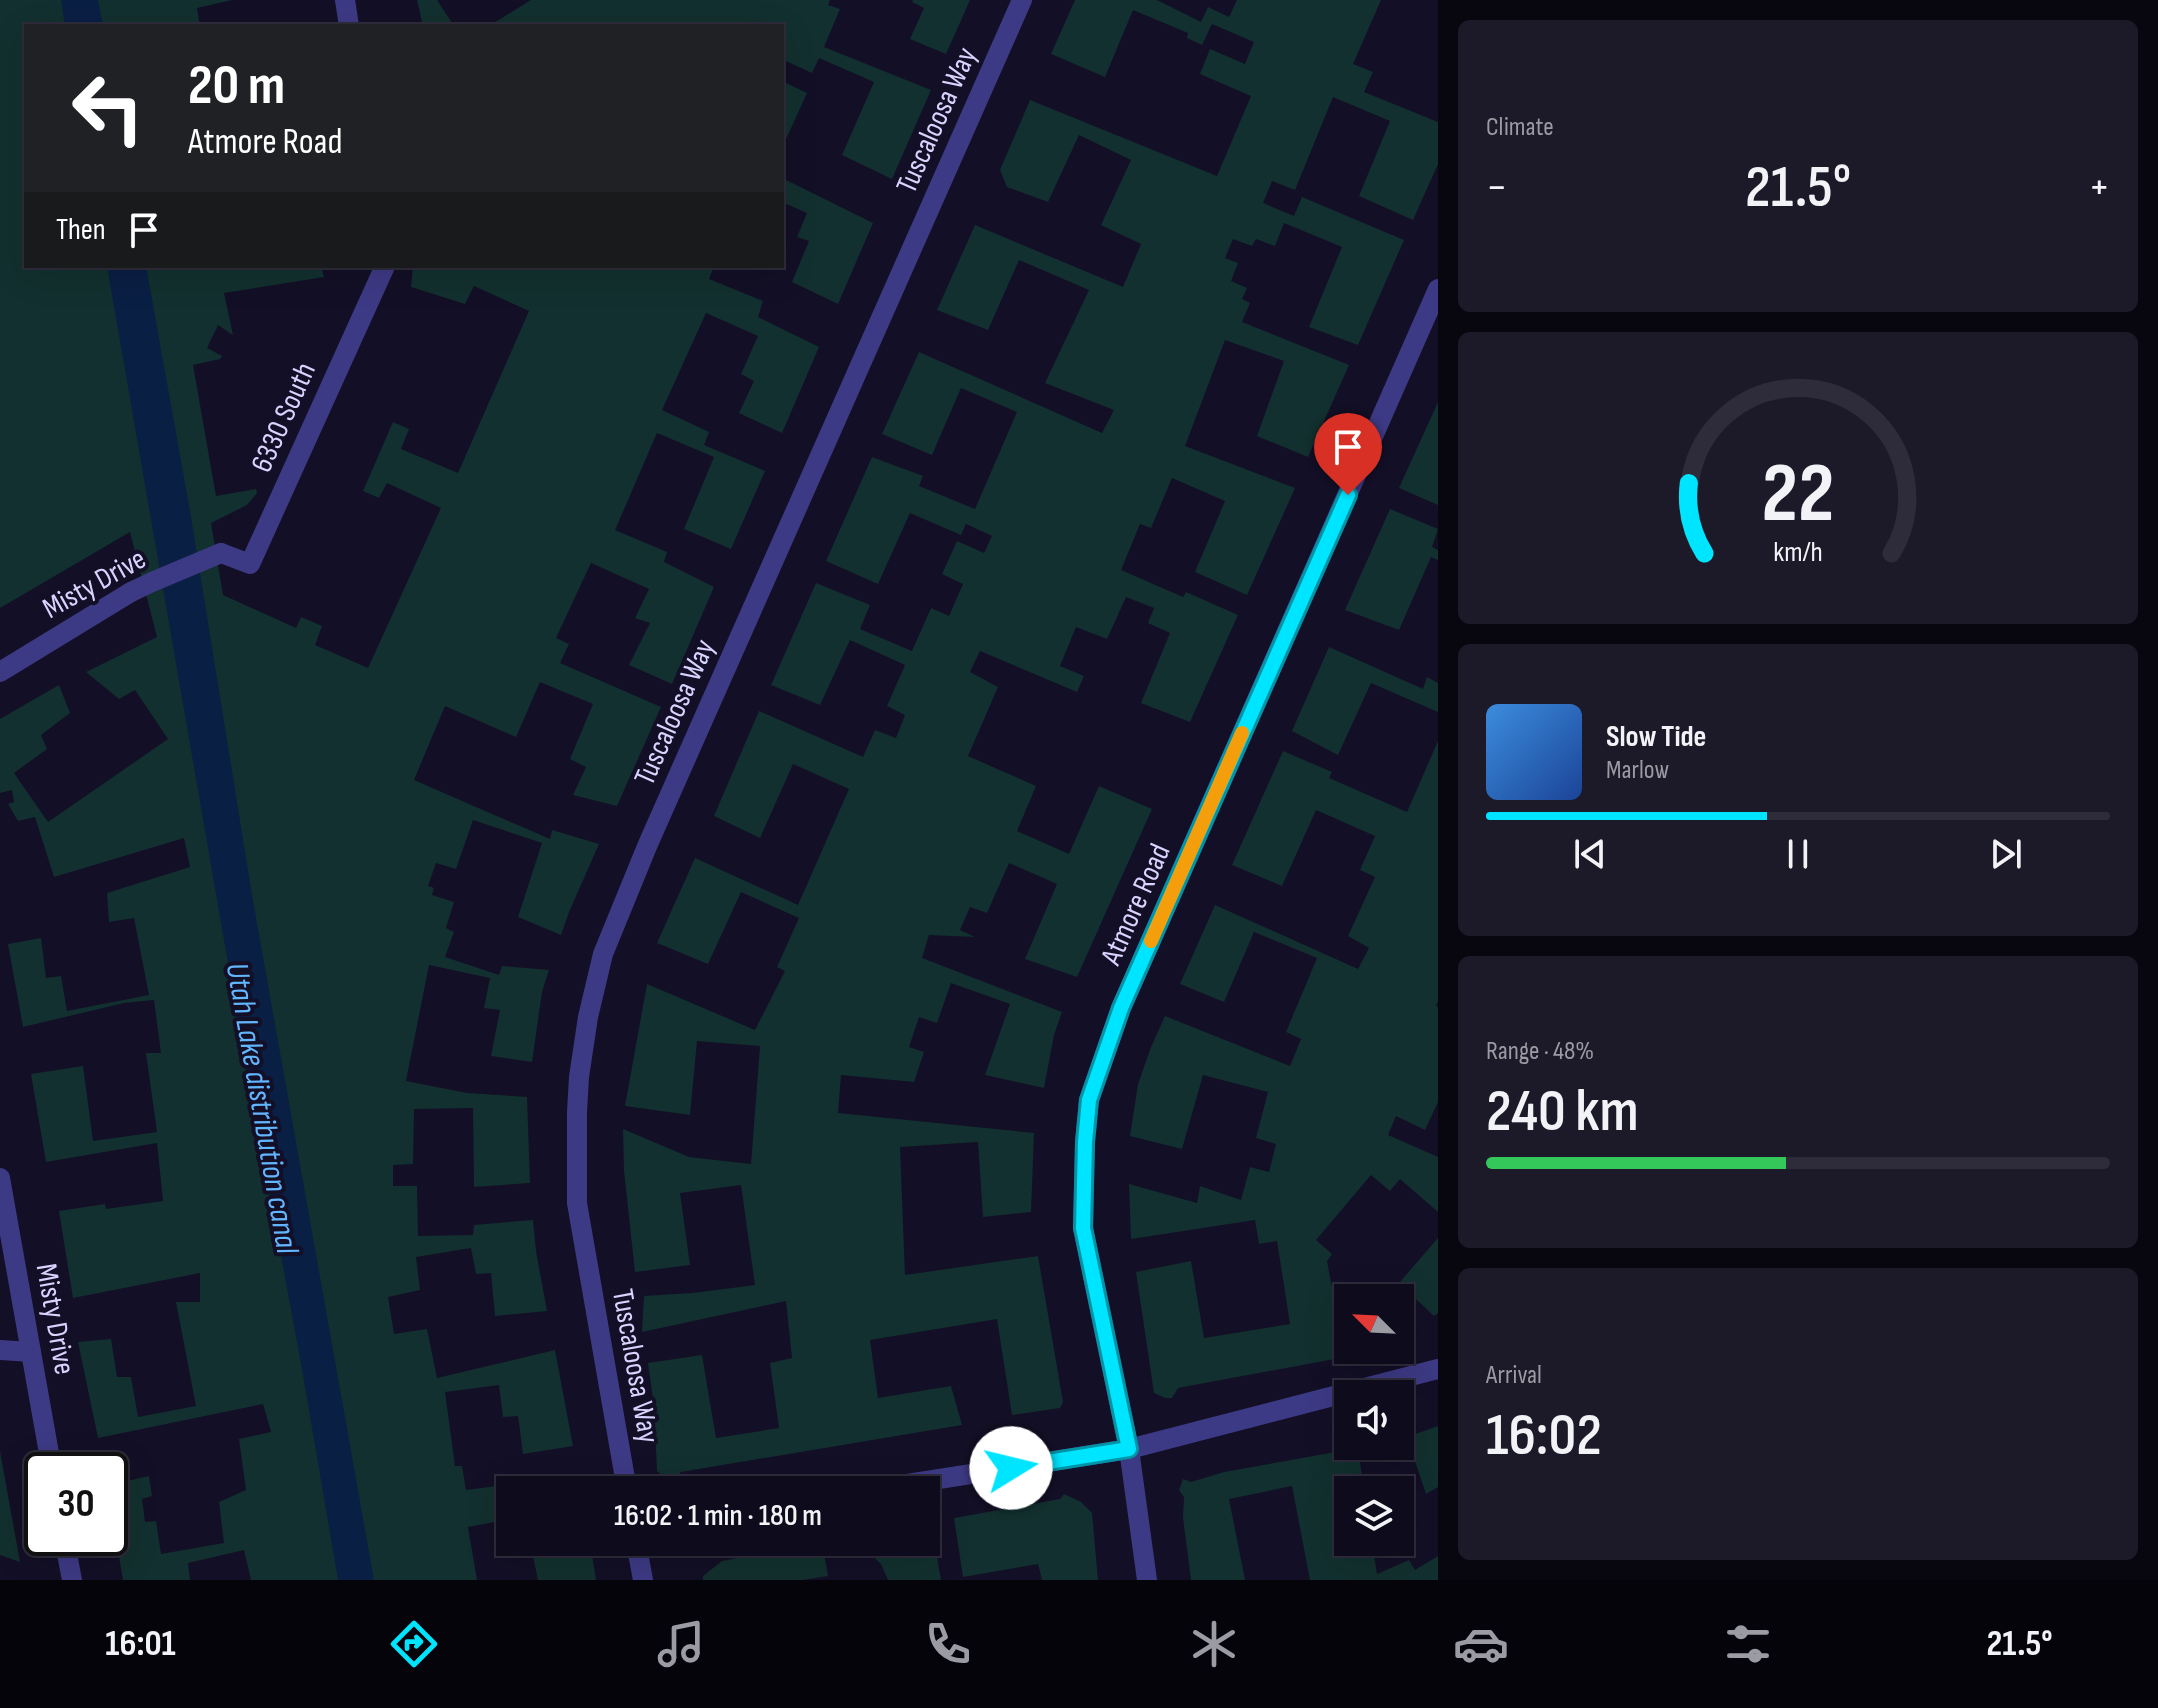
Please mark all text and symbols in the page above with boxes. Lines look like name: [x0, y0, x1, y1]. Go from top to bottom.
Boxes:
street label: Tuscaloosa Way: [889, 42, 985, 199]
text: 20 m: [188, 53, 285, 120]
icon: left: [56, 56, 160, 160]
text: Climate: [1486, 112, 1554, 143]
text: Atmore Road: [188, 121, 342, 164]
text: 21.5°: [1745, 152, 1851, 224]
text: −: [1486, 161, 1508, 214]
text: +: [2088, 161, 2110, 214]
icon: arrive: [122, 208, 166, 252]
text: Then: [56, 212, 106, 248]
street label: 6330 South: [244, 357, 324, 478]
pin: [1314, 413, 1382, 495]
icon: arrive: [1326, 425, 1370, 469]
text: 22: [1762, 445, 1834, 545]
text: km/h: [1773, 535, 1823, 570]
street label: Misty Drive: [37, 541, 152, 627]
street label: Tuscaloosa Way: [627, 634, 723, 791]
text: Slow Tide: [1606, 719, 1706, 755]
text: Marlow: [1606, 755, 1669, 786]
icon: previous: [1568, 832, 1612, 876]
icon: pause: [1776, 832, 1820, 876]
icon: next: [1984, 832, 2028, 876]
street label: Atmore Road: [1093, 838, 1179, 971]
water label: Utah Lake distribution canal: [217, 960, 307, 1258]
text: Range · 48%: [1486, 1036, 1594, 1067]
text: 240 km: [1486, 1076, 1639, 1148]
street label: Misty Drive: [28, 1261, 82, 1378]
north arrow: [1334, 1284, 1414, 1364]
map controls: [1334, 1284, 1414, 1556]
street label: Tuscaloosa Way: [604, 1286, 666, 1446]
text: Arrival: [1486, 1360, 1542, 1391]
button: sound: [1334, 1380, 1414, 1460]
text: 16:02: [1486, 1400, 1602, 1472]
position arrow: [969, 1426, 1053, 1510]
speed limit sign: 30: [24, 1452, 128, 1556]
button: layers: [1334, 1476, 1414, 1556]
text: 16:02 · 1 min · 180 m: [614, 1498, 822, 1534]
icon: directions: [386, 1616, 442, 1672]
icon: music: [653, 1616, 709, 1672]
icon: phone: [920, 1616, 976, 1672]
icon: climate: [1186, 1616, 1242, 1672]
icon: car: [1453, 1616, 1509, 1672]
icon: filters: [1720, 1616, 1776, 1672]
text: 16:01: [105, 1623, 176, 1666]
text: 21.5°: [1987, 1623, 2053, 1666]

